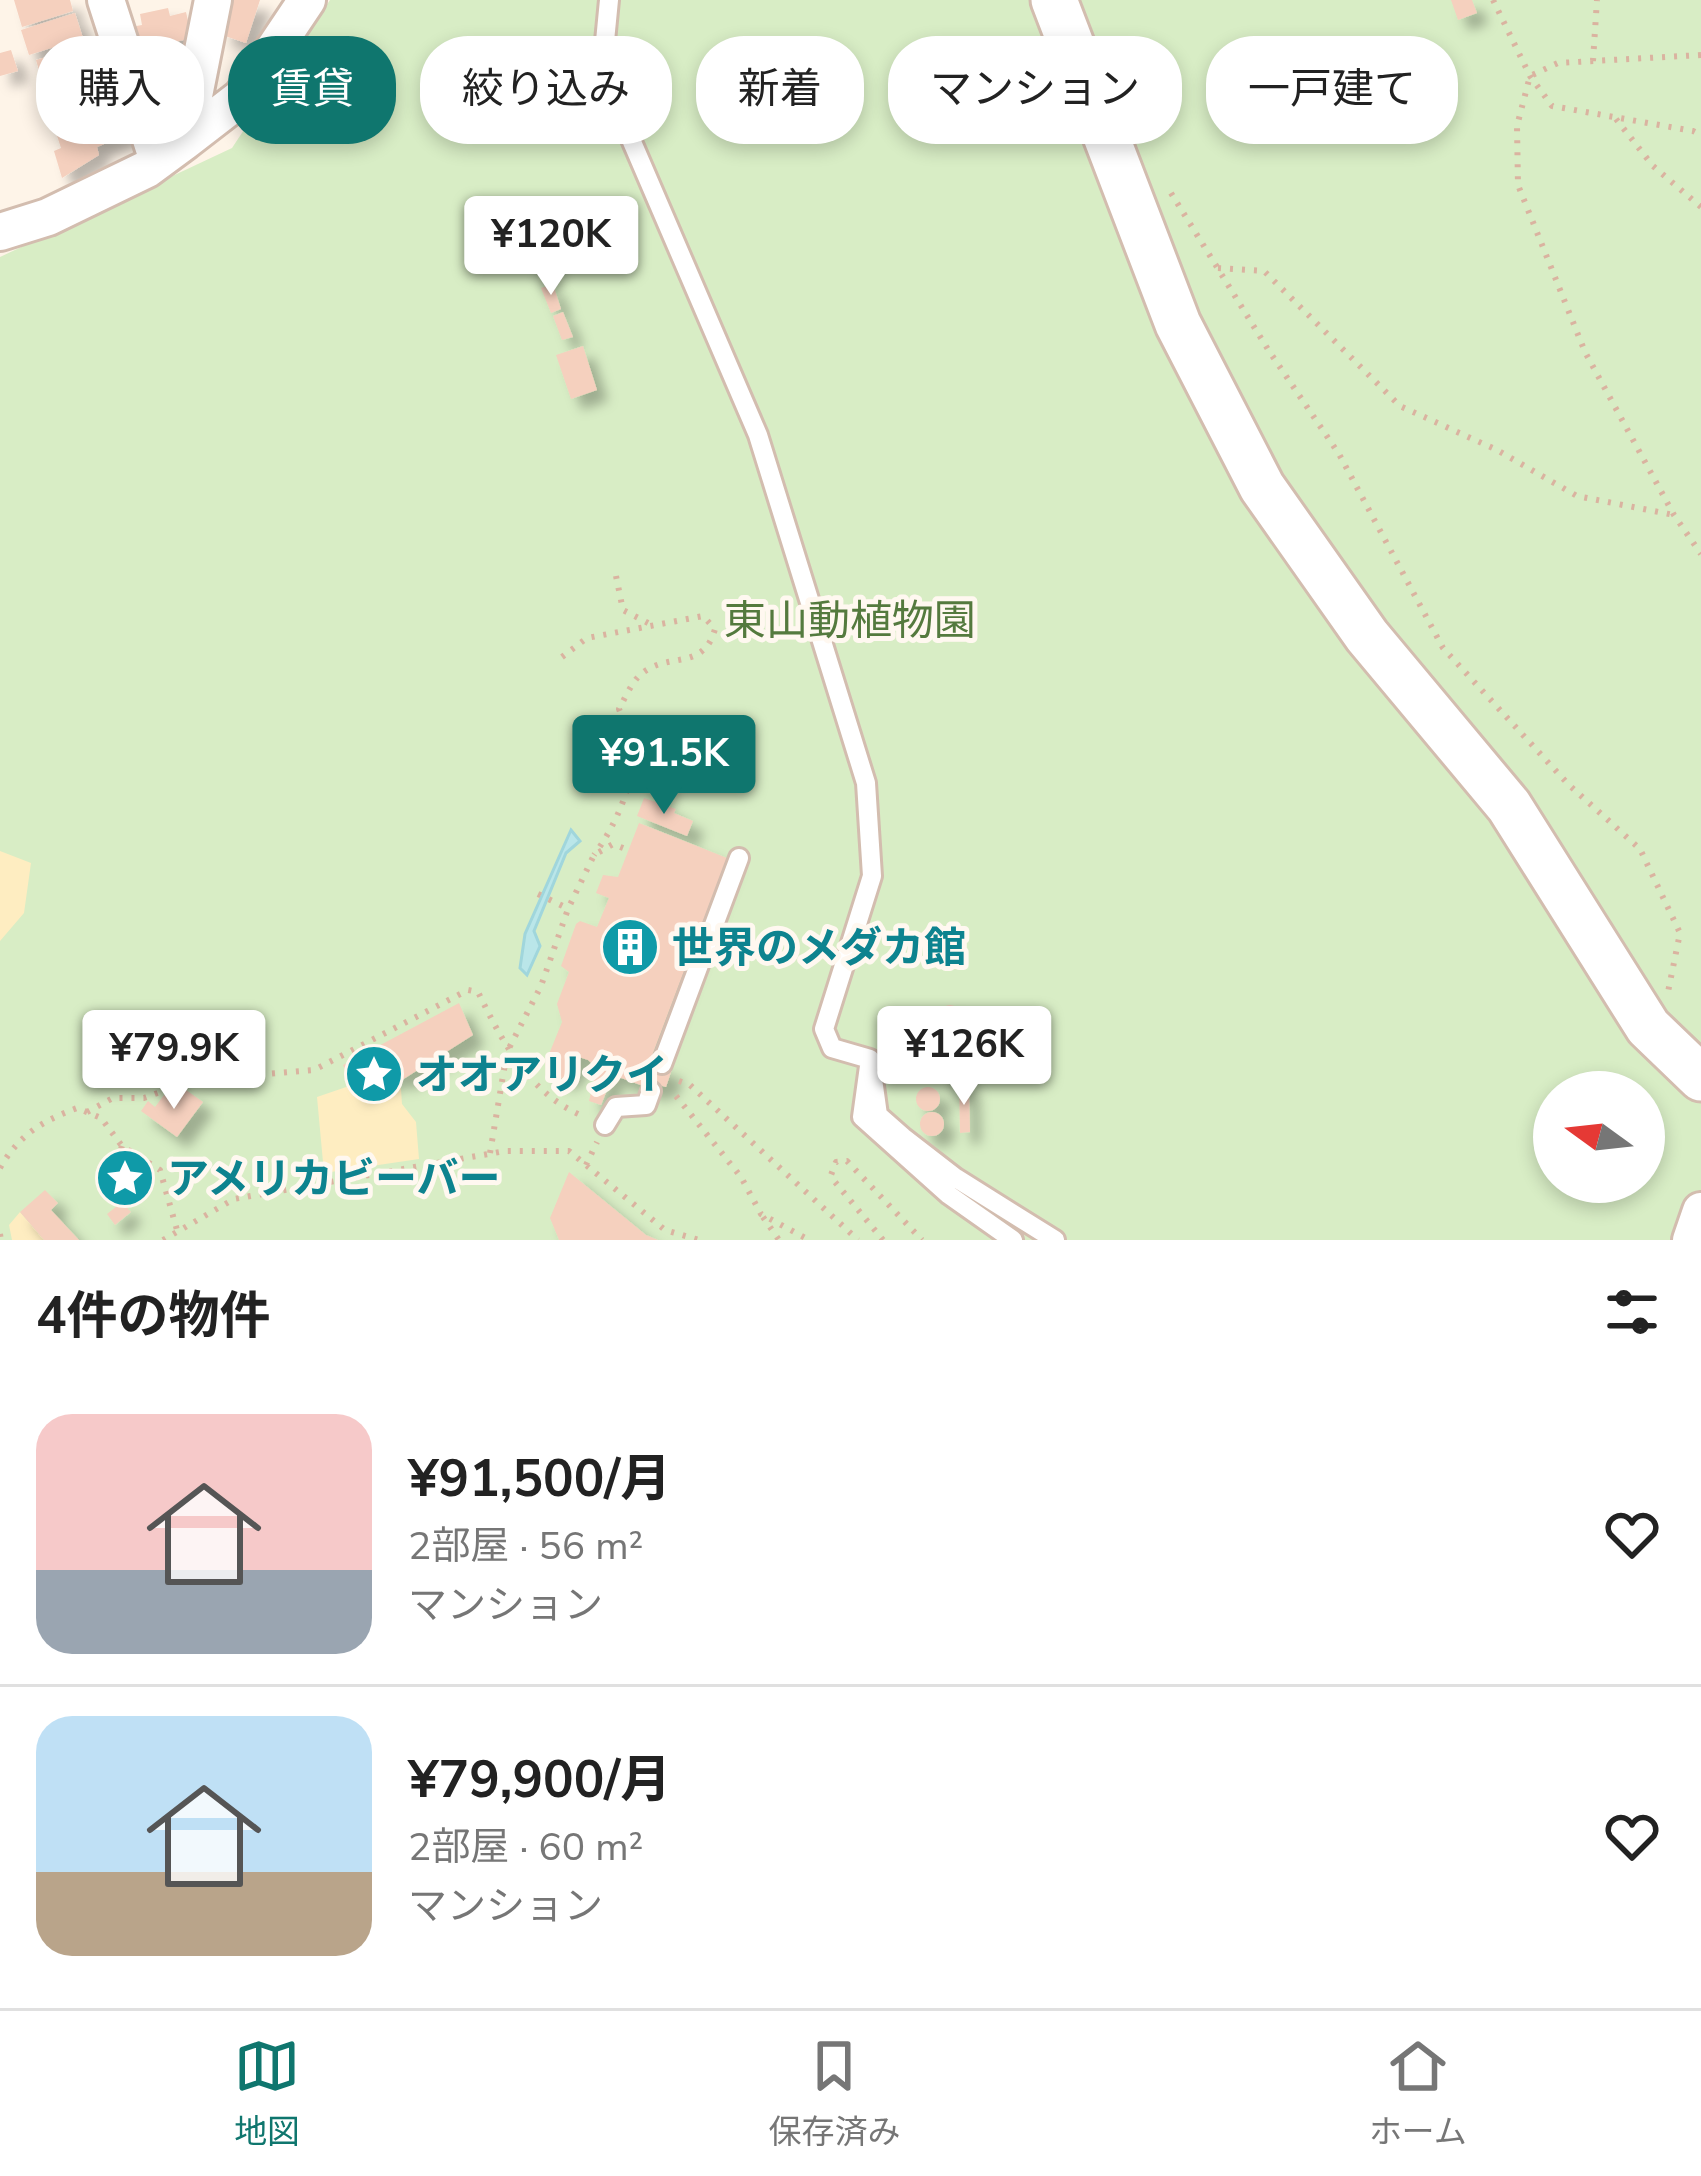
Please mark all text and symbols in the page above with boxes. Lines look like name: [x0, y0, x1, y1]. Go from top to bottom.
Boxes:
chip: 購入: [36, 36, 204, 144]
chip: 賃貸: [228, 36, 396, 144]
chip: 絞り込み: [420, 36, 672, 144]
chip: 新着: [696, 36, 864, 144]
chip: マンション: [888, 36, 1182, 144]
chip: 一戸建て: [1206, 36, 1458, 144]
pin: ¥120K: [467, 196, 635, 298]
text: ¥120K: [491, 208, 611, 261]
park label: 東山動植物園: [724, 593, 976, 650]
pin: ¥91.5K: [566, 715, 762, 817]
text: ¥91.5K: [599, 727, 729, 780]
building icon: 世界のメダカ館: [599, 916, 661, 978]
place label: 世界のメダカ館: [672, 920, 966, 977]
pin: ¥126K: [880, 1006, 1048, 1108]
pin: ¥79.9K: [76, 1010, 272, 1112]
text: ¥126K: [904, 1018, 1024, 1071]
text: ¥79.9K: [109, 1022, 239, 1075]
place icon: オオアリクイ: [343, 1043, 405, 1105]
place label: オオアリクイ: [416, 1047, 668, 1104]
north arrow: [1533, 1071, 1665, 1203]
map controls: [1533, 1071, 1665, 1203]
place icon: アメリカビーバー: [94, 1147, 156, 1209]
place label: アメリカビーバー: [167, 1151, 500, 1208]
icon: filters: [1599, 1279, 1665, 1345]
text: 4件の物件: [36, 1281, 271, 1351]
text: ¥91,500/月: [408, 1444, 671, 1514]
icon: home: [132, 1462, 276, 1606]
icon: heart: [1599, 1501, 1665, 1567]
text: 2部屋 · 56 m²: [408, 1520, 643, 1573]
text: マンション: [408, 1579, 603, 1632]
text: ¥79,900/月: [408, 1745, 671, 1815]
icon: home: [132, 1764, 276, 1908]
icon: heart: [1599, 1803, 1665, 1869]
text: 2部屋 · 60 m²: [408, 1821, 643, 1874]
text: マンション: [408, 1880, 603, 1933]
tab: 地図: [234, 2033, 300, 2155]
tab: 保存済み: [768, 2033, 900, 2155]
tab: ホーム: [1369, 2033, 1467, 2155]

